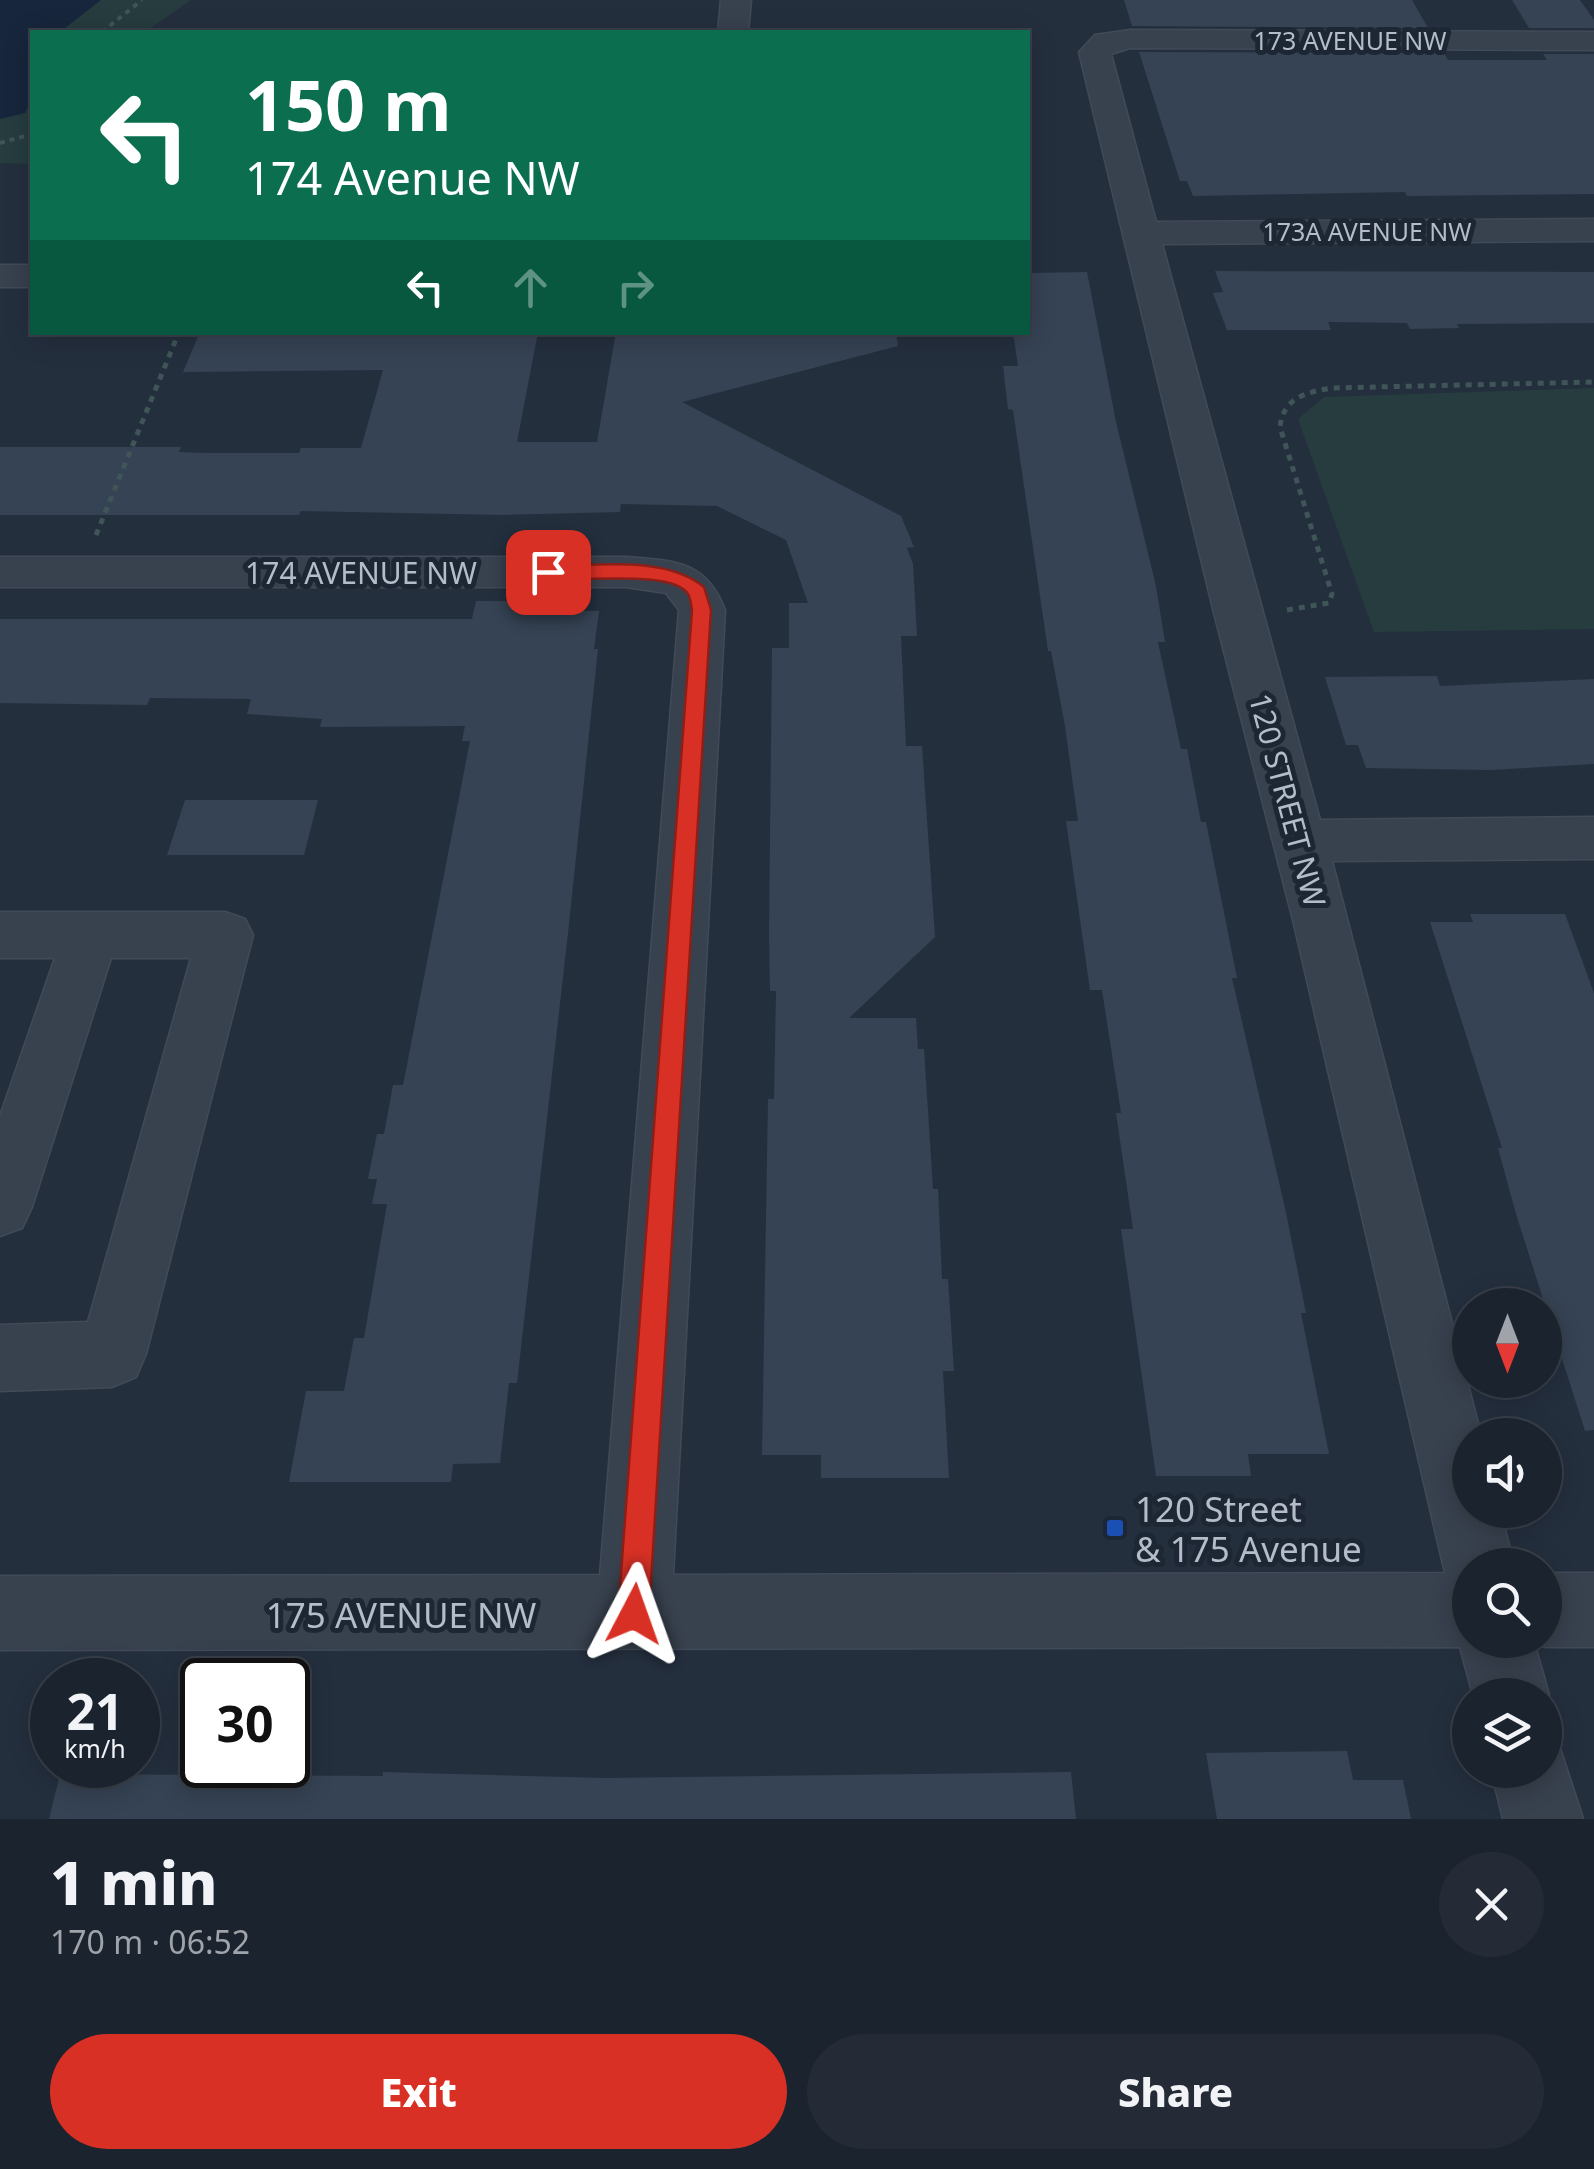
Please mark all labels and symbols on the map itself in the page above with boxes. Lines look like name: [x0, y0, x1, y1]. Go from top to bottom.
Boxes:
street label: 173 AVENUE NW: [1253, 23, 1447, 57]
street label: 173A AVENUE NW: [1262, 214, 1472, 248]
pin: [506, 530, 591, 615]
street label: 174 AVENUE NW: [245, 552, 477, 593]
street label: 120 STREET NW: [1240, 689, 1336, 911]
north arrow: [1452, 1288, 1562, 1398]
place label: 120 Street & 175 Avenue: [1135, 1485, 1362, 1572]
marker: 120 Street & 175 Avenue: [1104, 1517, 1126, 1539]
position arrow: [582, 1562, 686, 1666]
street label: 175 AVENUE NW: [266, 1591, 537, 1638]
speed limit sign: 30: [180, 1658, 310, 1788]

